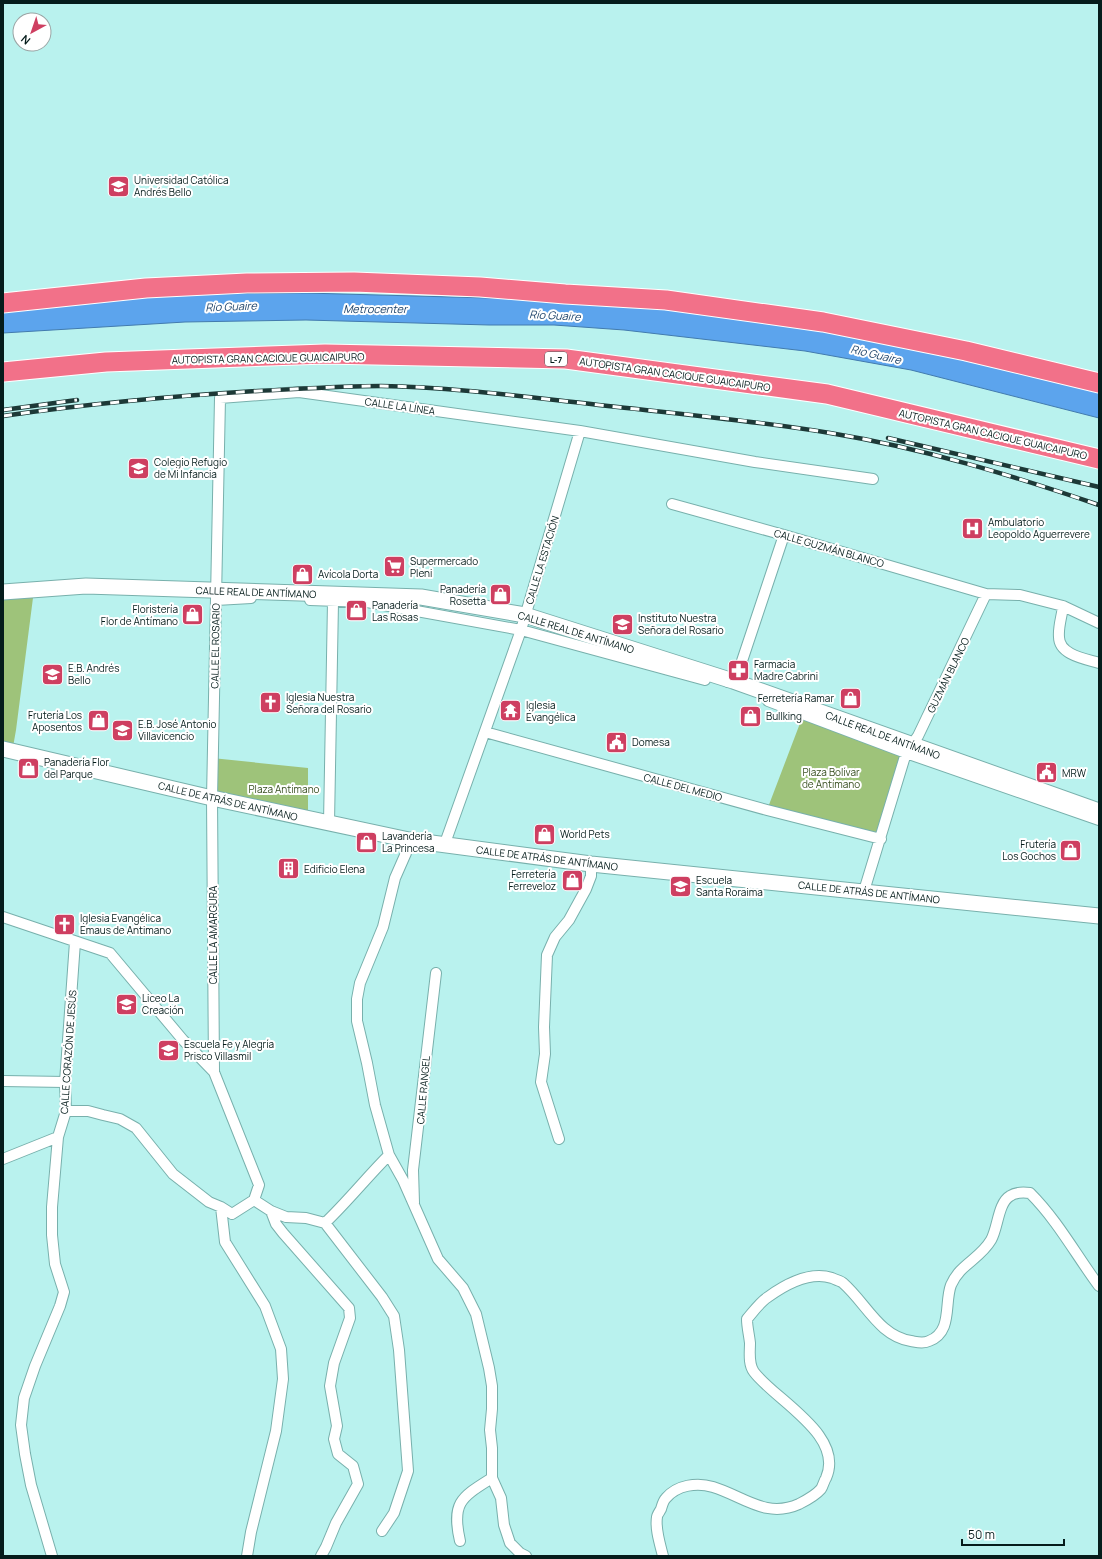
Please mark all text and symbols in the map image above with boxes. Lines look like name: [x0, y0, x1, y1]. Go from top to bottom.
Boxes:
north arrow: [12, 12, 52, 52]
text: N: [17, 32, 33, 48]
school or university icon: Universidad Católica Andrés Bello: [106, 173, 132, 199]
place label: Universidad Católica Andrés Bello: [134, 173, 229, 199]
water label: Río Guaire: [205, 298, 258, 314]
water label: Metrocenter: [343, 301, 409, 316]
water label: Río Guaire: [529, 306, 582, 324]
water label: Río Guaire: [849, 341, 903, 367]
street label: AUTOPISTA GRAN CACIQUE GUAICAIPURO: [172, 349, 364, 367]
road number: L-7: [545, 352, 567, 366]
street label: AUTOPISTA GRAN CACIQUE GUAICAIPURO: [579, 354, 771, 394]
street label: CALLE LA LÍNEA: [364, 394, 437, 418]
street label: AUTOPISTA GRAN CACIQUE GUAICAIPURO: [898, 405, 1088, 463]
school or university icon: Colegio Refugio de Mi Infancia: [125, 455, 151, 481]
place label: Colegio Refugio de Mi Infancia: [154, 455, 227, 481]
street label: CALLE LA ESTACIÓN: [522, 514, 562, 606]
hospital icon: Ambulatorio Leopoldo Aguerrevere: [960, 515, 986, 541]
place label: Ambulatorio Leopoldo Aguerrevere: [988, 515, 1090, 541]
street label: CALLE GUZMÁN BLANCO: [772, 526, 886, 570]
supermarket icon: Supermercado Pleni: [381, 554, 407, 580]
place label: Supermercado Pleni: [410, 554, 478, 580]
shop icon: Avícola Dorta: [290, 561, 316, 587]
place label: Avícola Dorta: [318, 567, 378, 581]
place label: Panadería Rosetta: [440, 582, 486, 608]
shop icon: Panadería Rosetta: [488, 582, 514, 608]
street label: CALLE REAL DE ANTÍMANO: [195, 583, 317, 601]
shop icon: Panadería Las Rosas: [343, 598, 369, 624]
place label: Panadería Las Rosas: [372, 598, 418, 624]
place label: Floristería Flor de Antímano: [101, 602, 178, 628]
shop icon: Floristería Flor de Antímano: [180, 602, 206, 628]
street label: CALLE EL ROSARIO: [207, 603, 223, 689]
street label: CALLE REAL DE ANTÍMANO: [516, 608, 636, 656]
school or university icon: Instituto Nuestra Señora del Rosario: [610, 611, 636, 637]
place label: Instituto Nuestra Señora del Rosario: [638, 611, 724, 637]
street label: GUZMÁN BLANCO: [924, 635, 972, 715]
pharmacy icon: Farmacia Madre Cabrini: [725, 657, 751, 683]
place label: Farmacia Madre Cabrini: [754, 657, 818, 683]
school or university icon: E.B. Andrés Bello: [40, 661, 66, 687]
place label: E.B. Andrés Bello: [68, 661, 119, 687]
shop icon: Ferretería Ramar: [837, 685, 863, 711]
church icon: Iglesia Nuestra Señora del Rosario: [258, 690, 284, 716]
place label: Iglesia Nuestra Señora del Rosario: [286, 690, 372, 716]
place label: Ferretería Ramar: [758, 691, 834, 705]
temple icon: Iglesia Evangélica: [498, 698, 524, 724]
place label: Iglesia Evangélica: [526, 698, 575, 724]
shop icon: Bullking: [737, 703, 763, 729]
place label: Frutería Los Aposentos: [28, 708, 82, 734]
shop icon: Frutería Los Aposentos: [85, 708, 111, 734]
street label: CALLE REAL DE ANTÍMANO: [824, 708, 942, 762]
place label: Bullking: [766, 709, 802, 723]
school or university icon: E.B. José Antonio Villavicencio: [110, 717, 136, 743]
place label: E.B. José Antonio Villavicencio: [138, 717, 216, 743]
public building icon: Domesa: [604, 729, 630, 755]
place label: Domesa: [632, 735, 670, 749]
shop icon: Panadería Flor del Parque: [16, 755, 42, 781]
place label: Panadería Flor del Parque: [44, 755, 109, 781]
public building icon: MRW: [1033, 760, 1059, 786]
park label: Plaza Bolívar de Antímano: [802, 765, 860, 791]
place label: MRW: [1062, 766, 1087, 780]
street label: CALLE DEL MEDIO: [642, 770, 724, 804]
street label: CALLE DE ATRÁS DE ANTÍMANO: [157, 778, 299, 824]
park label: Plaza Antímano: [249, 782, 320, 796]
shop icon: World Pets: [532, 821, 558, 847]
place label: World Pets: [560, 827, 610, 841]
shop icon: Lavandería La Princesa: [354, 829, 380, 855]
place label: Lavandería La Princesa: [382, 829, 435, 855]
place label: Frutería Los Gochos: [1002, 837, 1056, 863]
shop icon: Frutería Los Gochos: [1058, 837, 1084, 863]
street label: CALLE DE ATRÁS DE ANTÍMANO: [475, 842, 619, 874]
building icon: Edificio Elena: [275, 856, 301, 882]
place label: Edificio Elena: [304, 862, 365, 876]
place label: Ferretería Ferreveloz: [508, 867, 556, 893]
shop icon: Ferretería Ferreveloz: [559, 867, 585, 893]
school or university icon: Escuela Santa Roraima: [668, 873, 694, 899]
place label: Escuela Santa Roraima: [696, 873, 763, 899]
street label: CALLE DE ATRÁS DE ANTÍMANO: [797, 878, 941, 906]
street label: CALLE LA AMARGURA: [206, 885, 220, 984]
church icon: Iglesia Evangélica Emaus de Antimano: [51, 911, 77, 937]
place label: Iglesia Evangélica Emaus de Antimano: [80, 911, 171, 937]
street label: CALLE CORAZÓN DE JESÚS: [57, 990, 79, 1114]
school or university icon: Liceo La Creación: [114, 991, 140, 1017]
place label: Liceo La Creación: [142, 991, 184, 1017]
school or university icon: Escuela Fe y Alegría Prisco Villasmil: [156, 1037, 182, 1063]
place label: Escuela Fe y Alegría Prisco Villasmil: [184, 1037, 274, 1063]
street label: CALLE RANGEL: [413, 1055, 433, 1125]
scale bar: [962, 1521, 1064, 1547]
text: 50 m: [968, 1526, 995, 1543]

